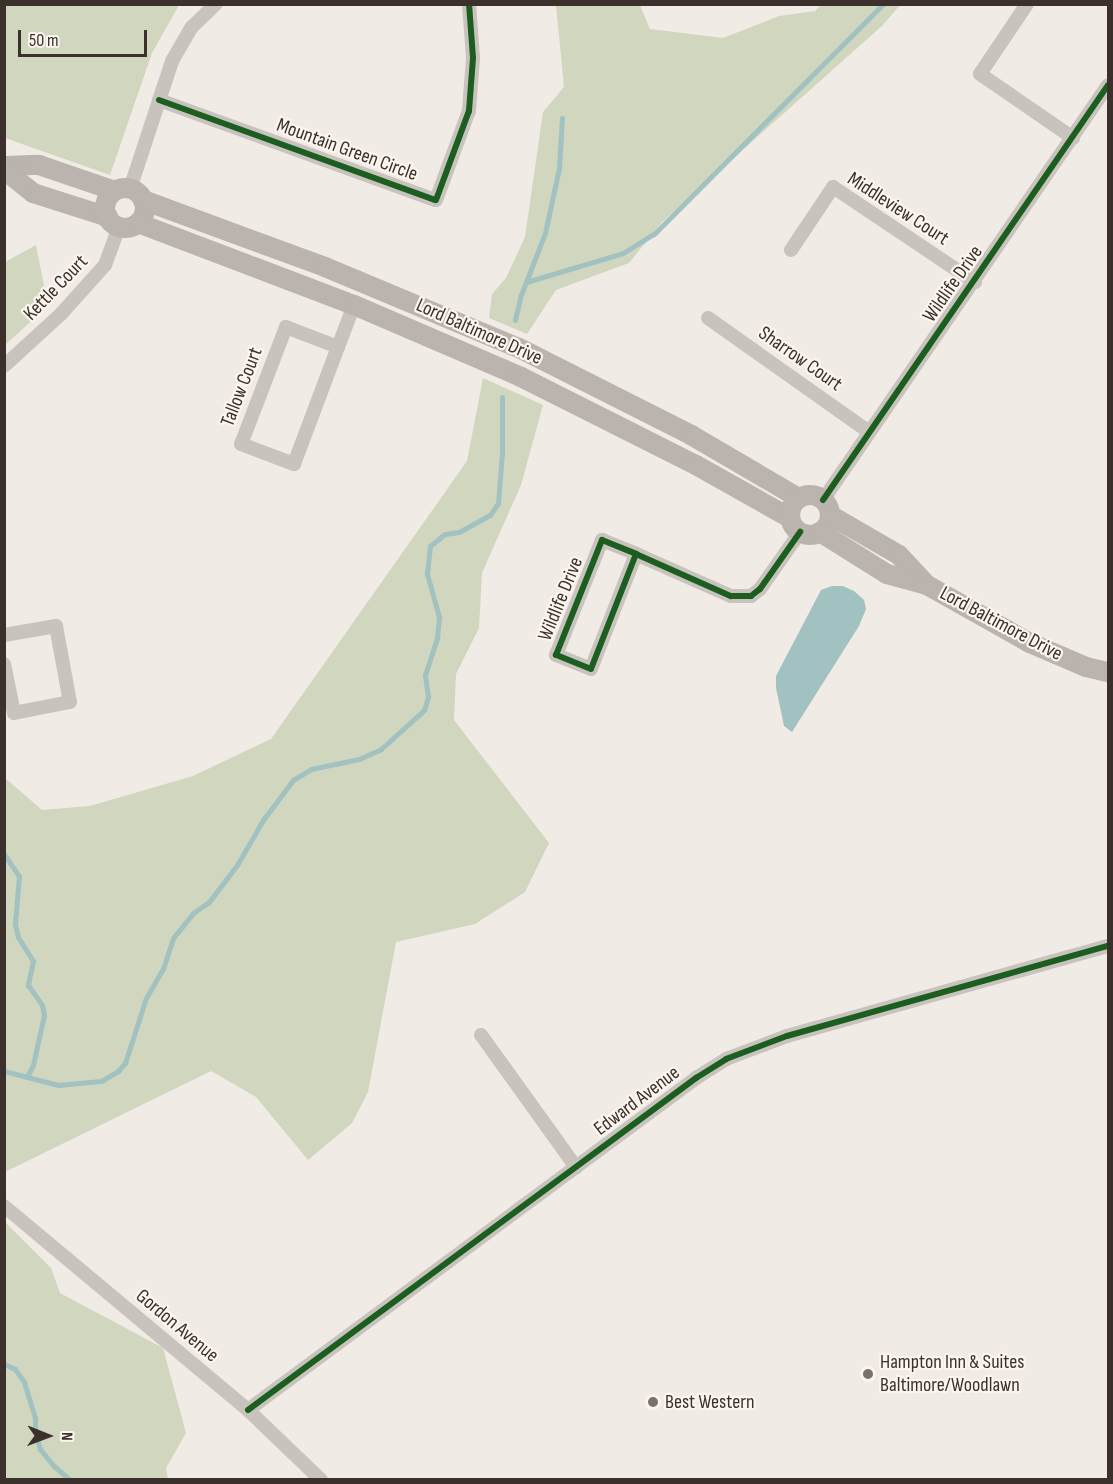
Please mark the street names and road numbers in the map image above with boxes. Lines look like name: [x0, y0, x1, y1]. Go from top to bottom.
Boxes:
street label: Mountain Green Circle: [273, 113, 421, 187]
street label: Middleview Court: [843, 167, 953, 251]
street label: Wildlife Drive: [918, 241, 988, 327]
street label: Kettle Court: [19, 250, 93, 326]
street label: Lord Baltimore Drive: [412, 294, 546, 370]
street label: Sharrow Court: [753, 321, 847, 397]
street label: Tallow Court: [216, 344, 268, 430]
street label: Wildlife Drive: [533, 554, 589, 644]
street label: Lord Baltimore Drive: [936, 582, 1066, 666]
street label: Edward Avenue: [589, 1061, 685, 1141]
street label: Gordon Avenue: [131, 1284, 223, 1368]

